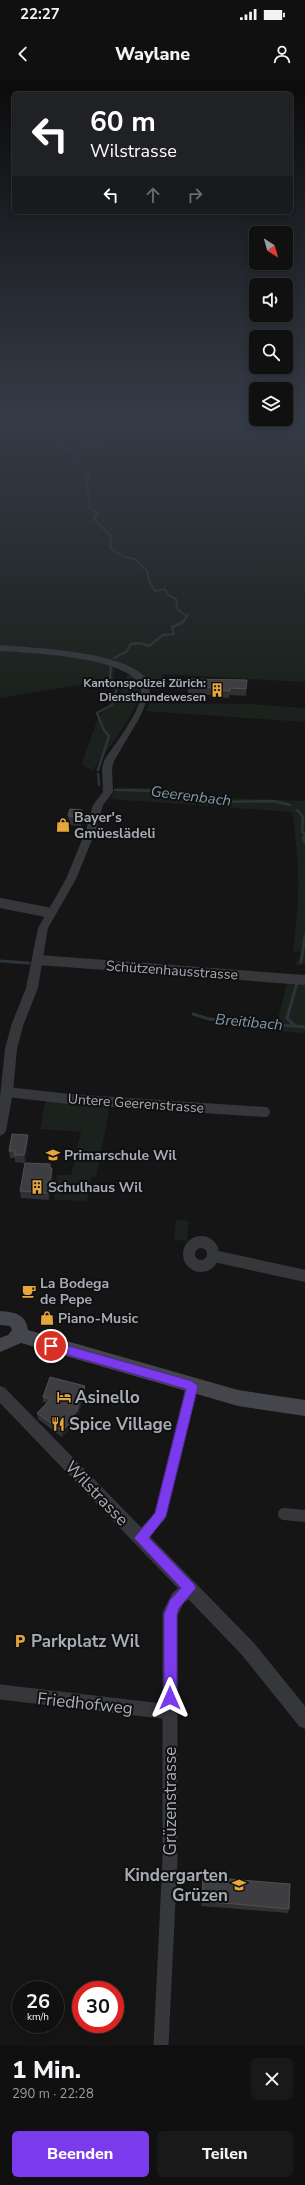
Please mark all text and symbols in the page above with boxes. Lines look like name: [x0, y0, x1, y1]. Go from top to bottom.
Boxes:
text: 22:27: [20, 4, 60, 24]
text: Waylane: [115, 42, 190, 66]
icon: back: [12, 43, 34, 65]
icon: person: [271, 43, 293, 65]
text: 60 m: [90, 103, 156, 141]
icon: left: [24, 108, 76, 160]
text: Wilstrasse: [90, 139, 177, 163]
icon: left: [100, 184, 122, 206]
icon: ahead: [142, 184, 164, 206]
icon: right: [184, 184, 206, 206]
north arrow: [249, 226, 293, 270]
map controls: [249, 226, 293, 426]
button: sound: [249, 278, 293, 322]
button: search: [249, 330, 293, 374]
button: layers: [249, 382, 293, 426]
place label: Kantonspolizei Zürich: Diensthundewesen: [83, 675, 206, 705]
building icon: Kantonspolizei Zürich: Diensthundewesen: [209, 682, 225, 698]
water label: Geerenbach: [150, 781, 232, 811]
place label: Bayer's Gmüeslädeli: [74, 808, 155, 843]
shop icon: Bayer's Gmüeslädeli: [55, 817, 71, 833]
street label: Schützenhausstrasse: [105, 956, 239, 985]
water label: Breitibach: [214, 1009, 284, 1035]
street label: Untere Geerenstrasse: [67, 1089, 205, 1118]
place label: Primarschule Wil: [64, 1146, 177, 1165]
school or university icon: Primarschule Wil: [45, 1147, 61, 1163]
place label: Schulhaus Wil: [48, 1178, 143, 1197]
building icon: Schulhaus Wil: [29, 1179, 45, 1195]
place label: La Bodega de Pepe: [40, 1274, 109, 1309]
cafe icon: La Bodega de Pepe: [21, 1283, 37, 1299]
place label: Piano-Music: [58, 1309, 139, 1328]
shop icon: Piano-Music: [39, 1310, 55, 1326]
pin: [34, 1329, 68, 1363]
icon: arrive: [40, 1335, 62, 1357]
place label: Asinello: [75, 1386, 140, 1409]
hotel icon: Asinello: [56, 1389, 72, 1405]
place label: Spice Village: [69, 1413, 172, 1436]
restaurant icon: Spice Village: [50, 1416, 66, 1432]
street label: Wilstrasse: [60, 1456, 133, 1531]
place label: Parkplatz Wil: [31, 1630, 140, 1653]
parking icon: Parkplatz Wil: [12, 1633, 28, 1649]
position arrow: [149, 1677, 191, 1719]
street label: Friedhofweg: [36, 1687, 134, 1720]
street label: Grüzenstrasse: [159, 1747, 182, 1855]
place label: Kindergarten Grüzen: [124, 1864, 228, 1907]
school or university icon: Kindergarten Grüzen: [231, 1877, 247, 1893]
speed limit sign: 30: [72, 1981, 124, 2033]
text: 26: [26, 1988, 50, 2015]
text: km/h: [27, 2010, 49, 2024]
text: 1 Min.: [12, 2054, 81, 2086]
button: close: [251, 2058, 293, 2100]
text: 290 m · 22:28: [12, 2085, 94, 2103]
button: Beenden: [12, 2131, 149, 2177]
button: Teilen: [157, 2131, 293, 2177]

